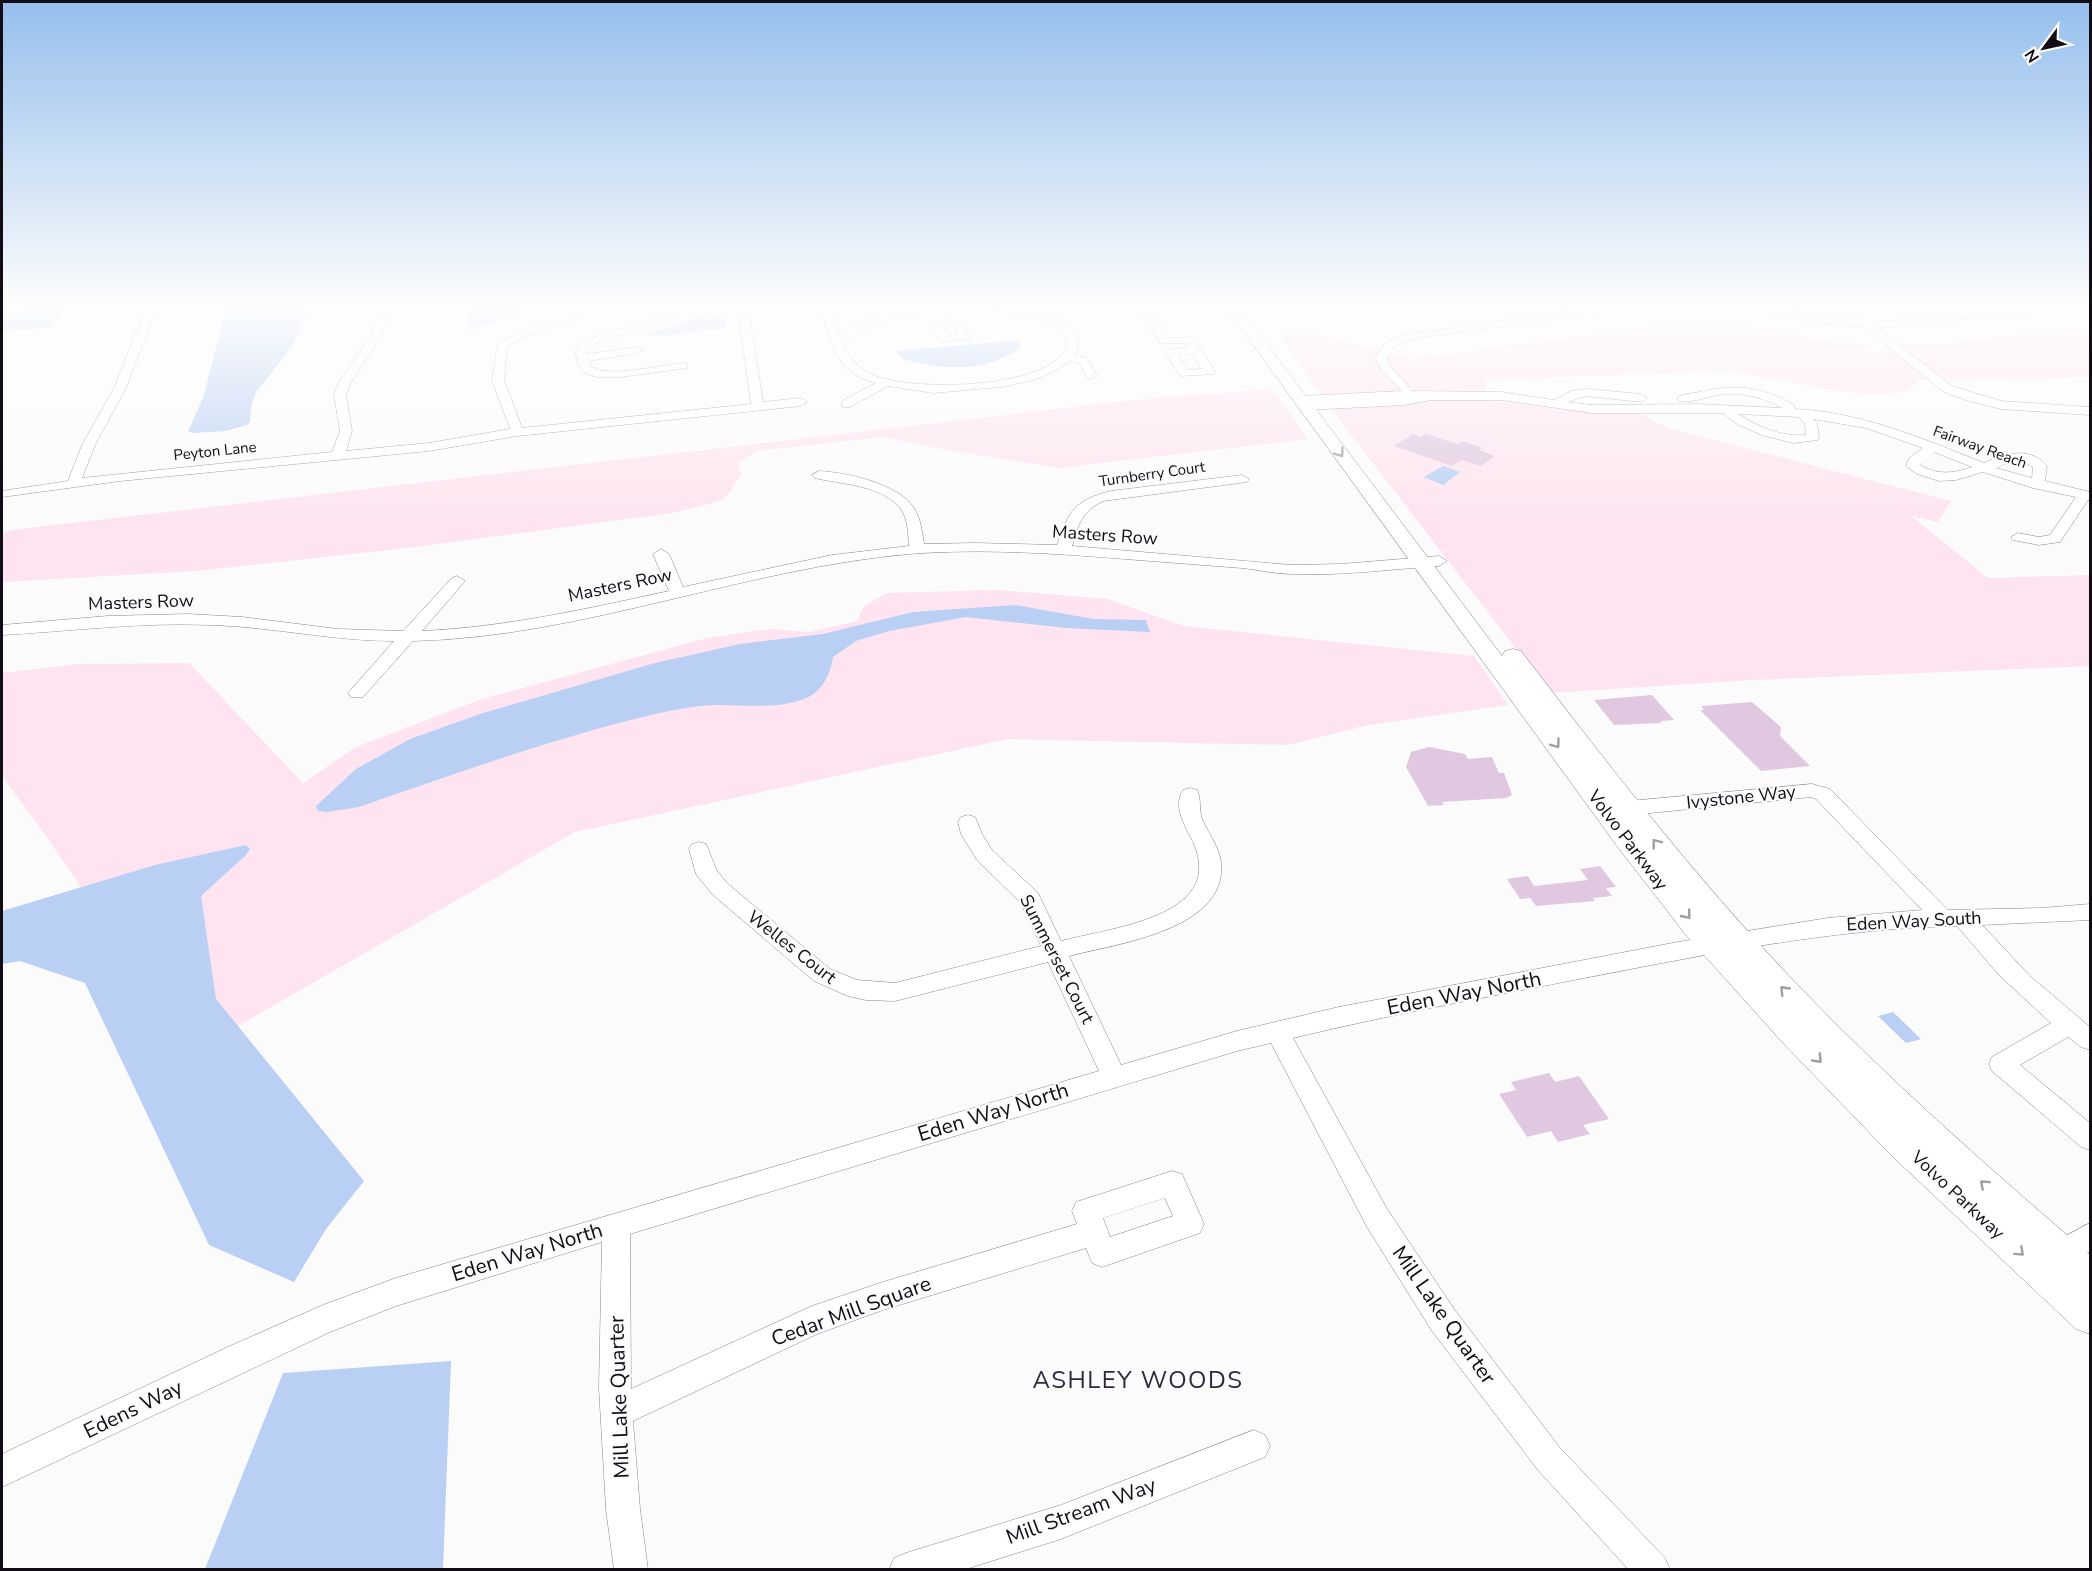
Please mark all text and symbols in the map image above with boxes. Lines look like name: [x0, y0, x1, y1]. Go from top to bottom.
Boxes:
north arrow: [2014, 18, 2074, 78]
text: N: [2020, 45, 2045, 67]
street label: Fairway Reach: [1930, 421, 2030, 473]
street label: Peyton Lane: [172, 437, 258, 465]
one-way arrow: [1333, 447, 1344, 458]
street label: Turnberry Court: [1098, 457, 1207, 491]
street label: Masters Row: [1051, 519, 1159, 551]
street label: Masters Row: [566, 562, 674, 608]
street label: Masters Row: [88, 588, 194, 616]
one-way arrow: [1548, 737, 1559, 748]
street label: Ivystone Way: [1685, 779, 1798, 815]
street label: Volvo Parkway: [1582, 784, 1674, 896]
one-way arrow: [1653, 838, 1664, 849]
street label: Summerset Court: [1014, 890, 1100, 1028]
street label: Welles Court: [743, 905, 842, 990]
street label: Eden Way South: [1846, 905, 1982, 937]
one-way arrow: [1679, 909, 1690, 920]
street label: Eden Way North: [1384, 964, 1544, 1022]
one-way arrow: [1780, 986, 1791, 997]
one-way arrow: [1811, 1052, 1822, 1063]
street label: Eden Way North: [914, 1076, 1072, 1148]
street label: Volvo Parkway: [1905, 1145, 2010, 1245]
one-way arrow: [1980, 1180, 1991, 1191]
street label: Eden Way North: [448, 1216, 606, 1288]
street label: Mill Lake Quarter: [1386, 1240, 1502, 1390]
one-way arrow: [2013, 1245, 2023, 1256]
street label: Cedar Mill Square: [767, 1269, 935, 1353]
street label: Mill Lake Quarter: [602, 1315, 636, 1479]
district label: ASHLEY WOODS: [1032, 1364, 1244, 1396]
street label: Edens Way: [79, 1373, 187, 1445]
street label: Mill Stream Way: [1002, 1471, 1160, 1551]

